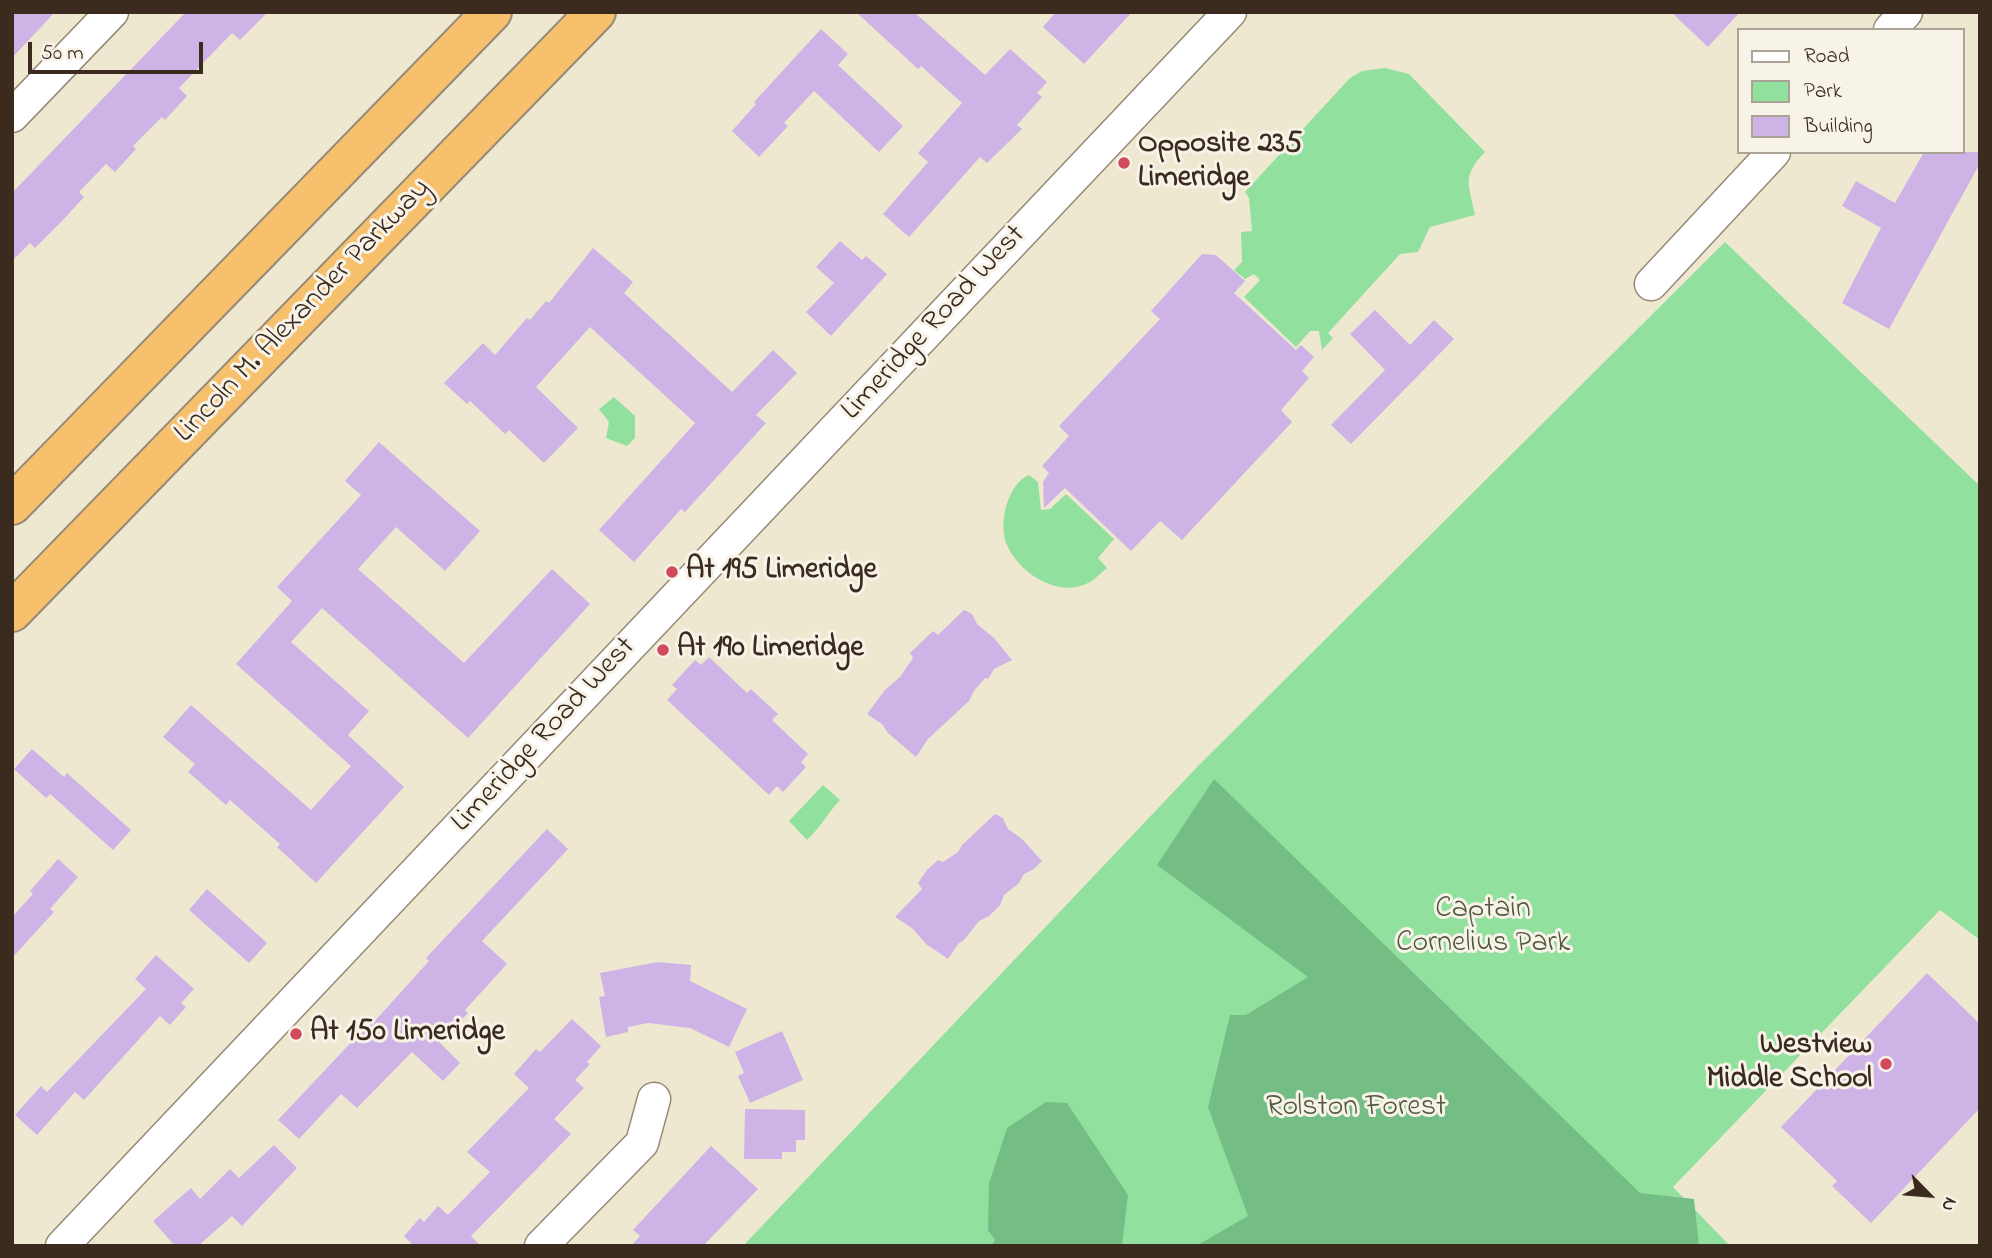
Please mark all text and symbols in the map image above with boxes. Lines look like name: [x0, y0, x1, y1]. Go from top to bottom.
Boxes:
scale bar: [32, 28, 206, 72]
legend: [1736, 28, 1964, 154]
text: 50 m: [41, 39, 84, 69]
text: Road: [1804, 42, 1850, 72]
text: Park: [1804, 77, 1842, 107]
text: Building: [1804, 112, 1873, 142]
place label: Opposite 235 Limeridge: [1138, 128, 1302, 198]
marker: Opposite 235 Limeridge: [1116, 155, 1132, 171]
street label: Lincoln M. Alexander Parkway: [168, 172, 440, 452]
street label: Limeridge Road West: [835, 219, 1035, 429]
place label: At 195 Limeridge: [686, 554, 877, 590]
marker: At 195 Limeridge: [664, 564, 680, 580]
street label: Limeridge Road West: [445, 631, 645, 841]
place label: At 190 Limeridge: [677, 632, 864, 668]
marker: At 190 Limeridge: [655, 642, 671, 658]
park label: Captain Cornelius Park: [1396, 893, 1570, 964]
place label: At 150 Limeridge: [310, 1016, 505, 1052]
marker: At 150 Limeridge: [288, 1026, 304, 1042]
place label: Westview Middle School: [1707, 1029, 1872, 1100]
marker: Westview Middle School: [1878, 1056, 1894, 1072]
park label: Rolston Forest: [1266, 1091, 1446, 1127]
north arrow: [1894, 1160, 1964, 1230]
text: N: [1934, 1193, 1963, 1216]

